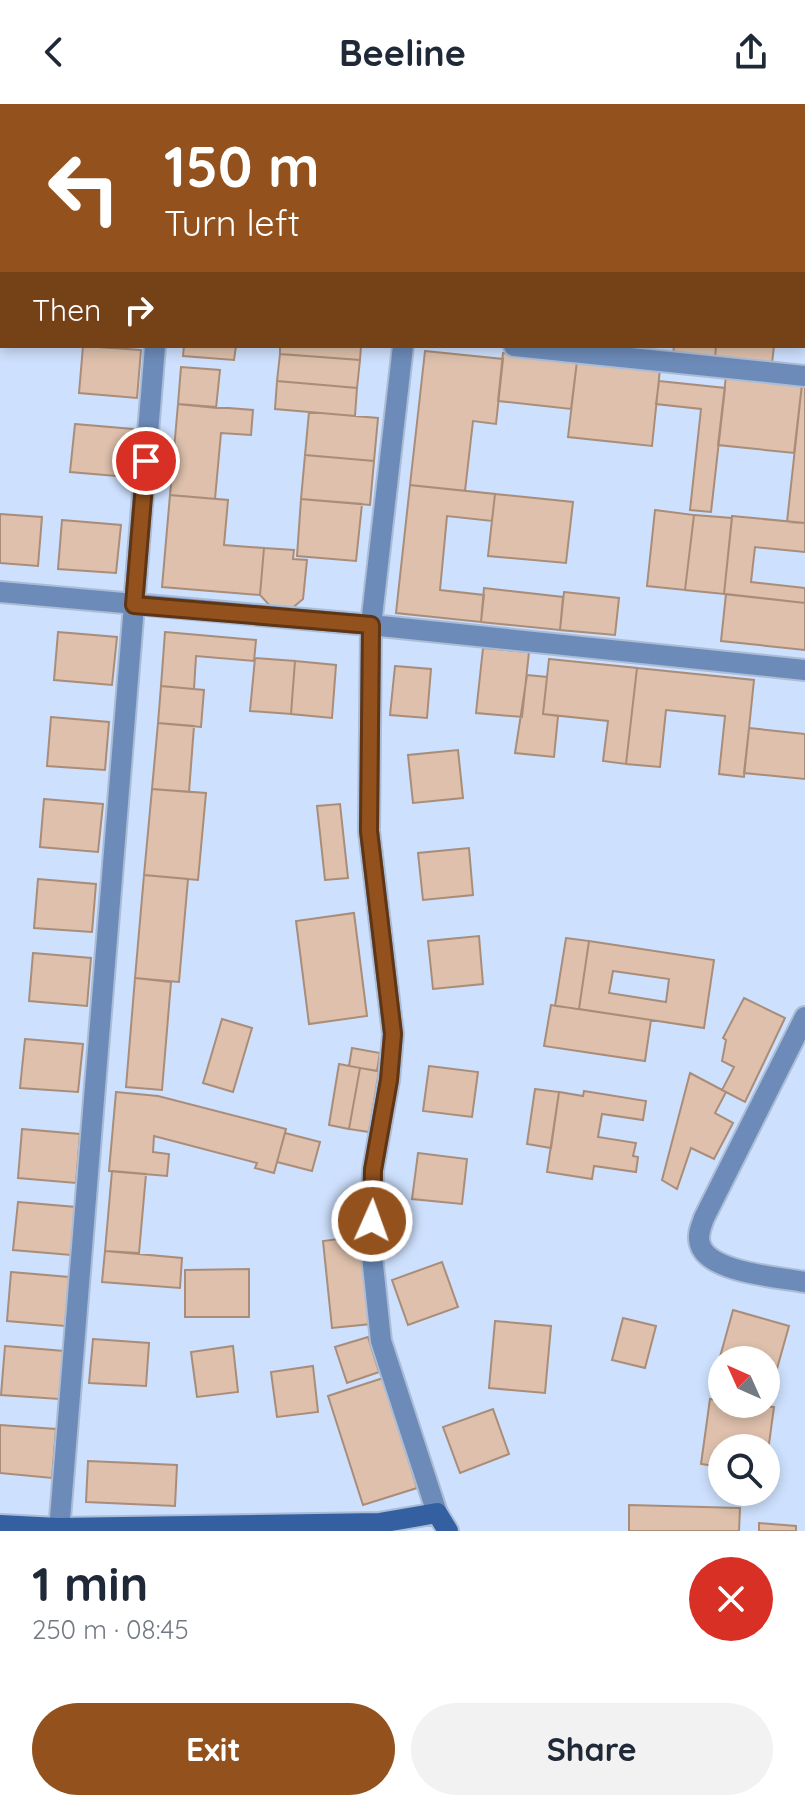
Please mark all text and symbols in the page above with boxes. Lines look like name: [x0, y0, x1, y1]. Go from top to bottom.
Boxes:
icon: back: [32, 30, 76, 74]
text: Beeline: [339, 30, 466, 75]
icon: share: [729, 30, 773, 74]
text: 150 m: [164, 131, 320, 201]
icon: left: [32, 136, 136, 240]
text: Turn left: [164, 200, 300, 245]
icon: right: [117, 288, 161, 332]
text: Then: [32, 291, 101, 329]
pin: [112, 427, 180, 495]
icon: arrive: [124, 439, 168, 483]
position arrow: [330, 1179, 414, 1263]
north arrow: [708, 1346, 780, 1418]
map controls: [708, 1346, 780, 1506]
button: search: [708, 1434, 780, 1506]
text: 1 min: [32, 1553, 148, 1613]
button: close: [689, 1557, 773, 1641]
text: 250 m · 08:45: [32, 1613, 189, 1646]
button: Exit: [32, 1703, 395, 1795]
button: Share: [411, 1703, 773, 1795]

